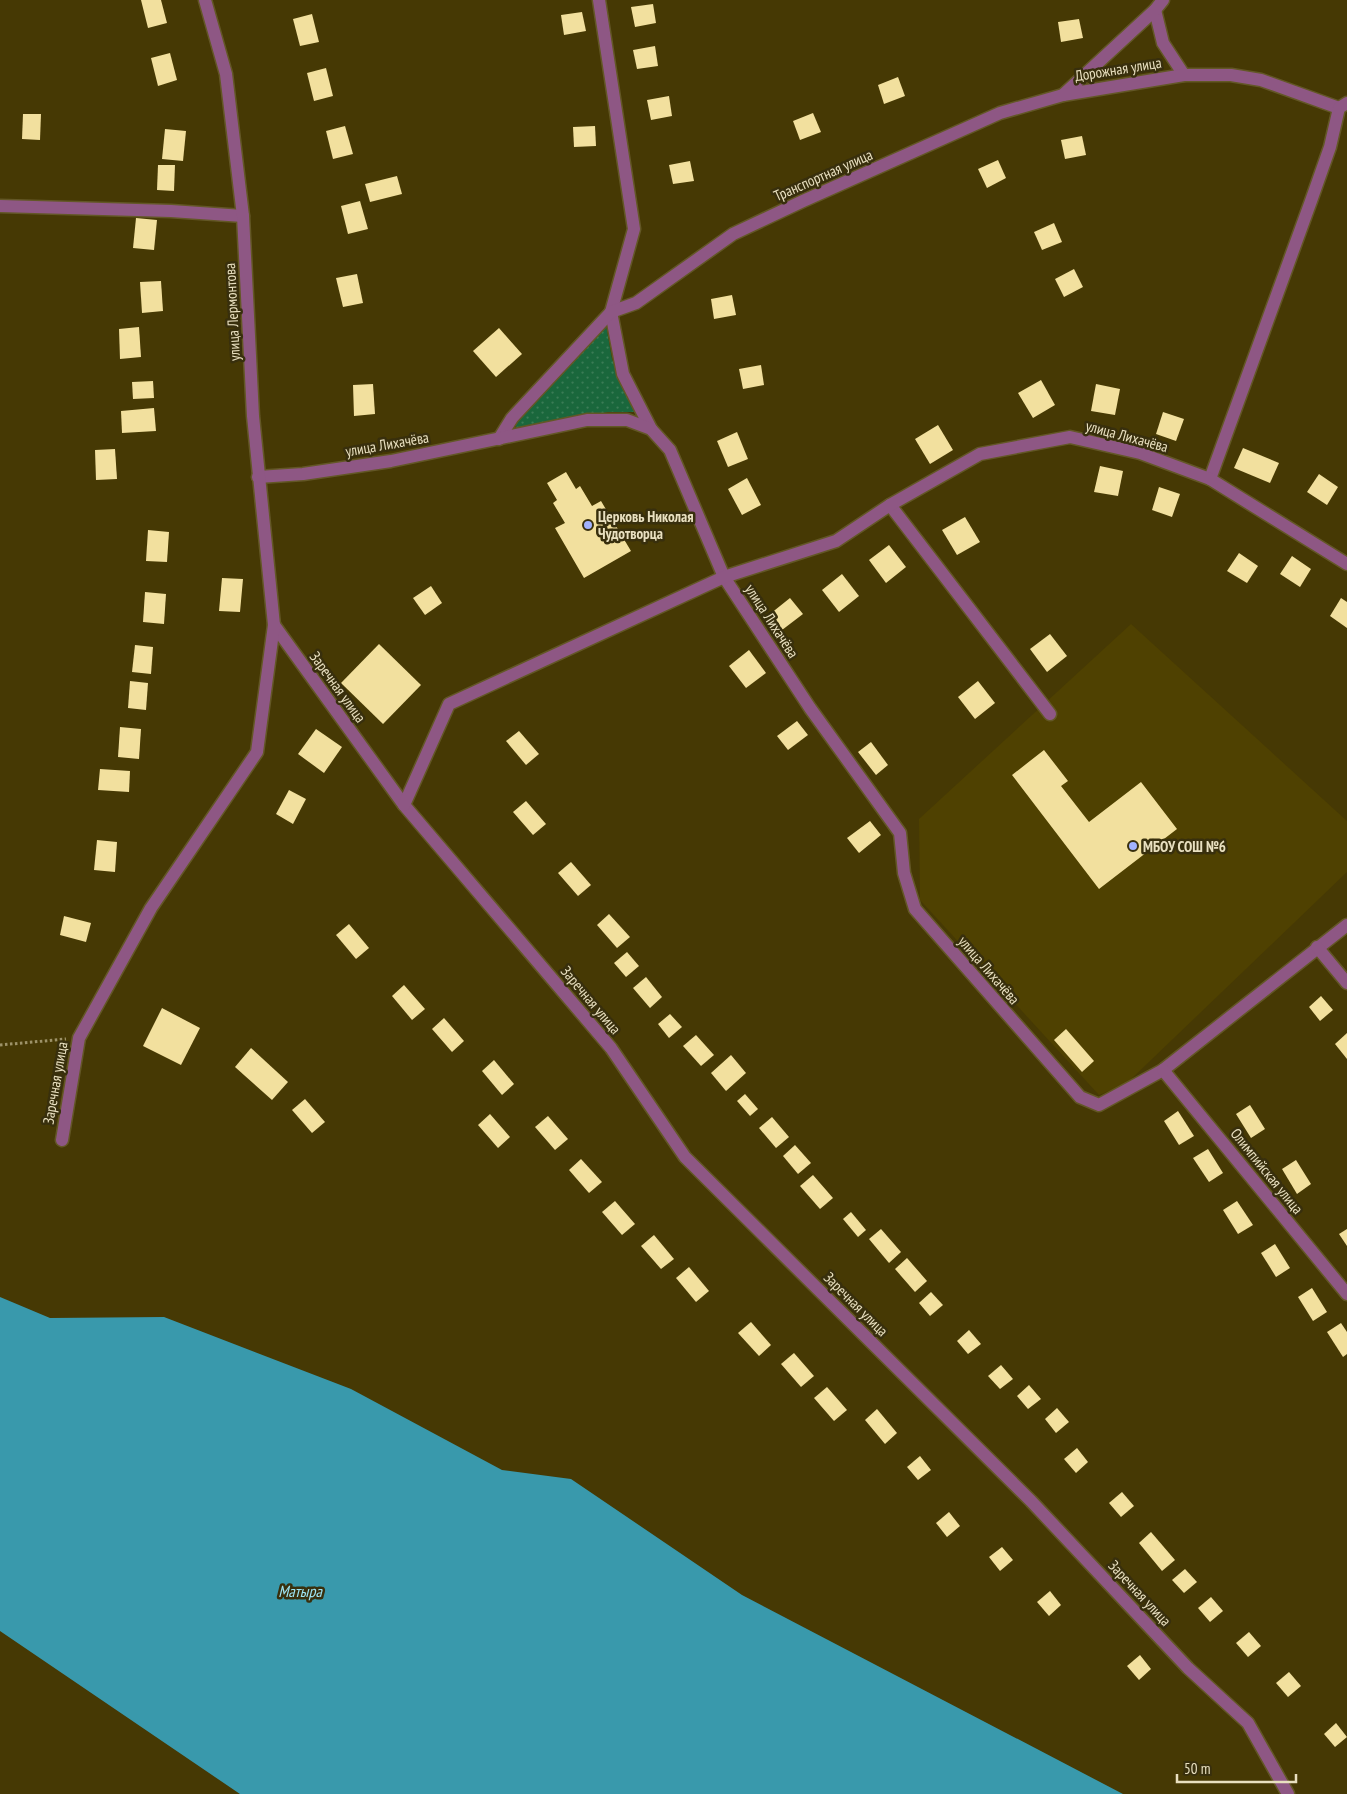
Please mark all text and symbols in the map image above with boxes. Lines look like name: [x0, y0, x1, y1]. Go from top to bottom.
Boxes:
street label: Дорожная улица: [1073, 53, 1163, 85]
street label: Транспортная улица: [771, 145, 875, 205]
street label: улица Лермонтова: [220, 262, 244, 362]
street label: улица Лихачёва: [1084, 416, 1170, 456]
street label: улица Лихачёва: [344, 427, 430, 461]
place label: Церковь Николая Чудотворца: [598, 507, 694, 543]
marker: Церковь Николая Чудотворца: [582, 519, 594, 531]
street label: улица Лихачёва: [741, 580, 803, 662]
street label: Заречная улица: [306, 648, 370, 726]
place label: МБОУ СОШ №6: [1143, 837, 1226, 856]
marker: МБОУ СОШ №6: [1127, 840, 1139, 852]
street label: улица Лихачёва: [954, 932, 1024, 1008]
street label: Заречная улица: [557, 962, 625, 1038]
street label: Заречная улица: [38, 1040, 72, 1126]
street label: Олимпийская улица: [1227, 1124, 1307, 1218]
street label: Заречная улица: [820, 1268, 892, 1340]
street label: Заречная улица: [1105, 1556, 1175, 1630]
water label: Матыра: [278, 1581, 323, 1601]
scale bar: [1177, 1752, 1296, 1784]
text: 50 m: [1184, 1759, 1210, 1778]

